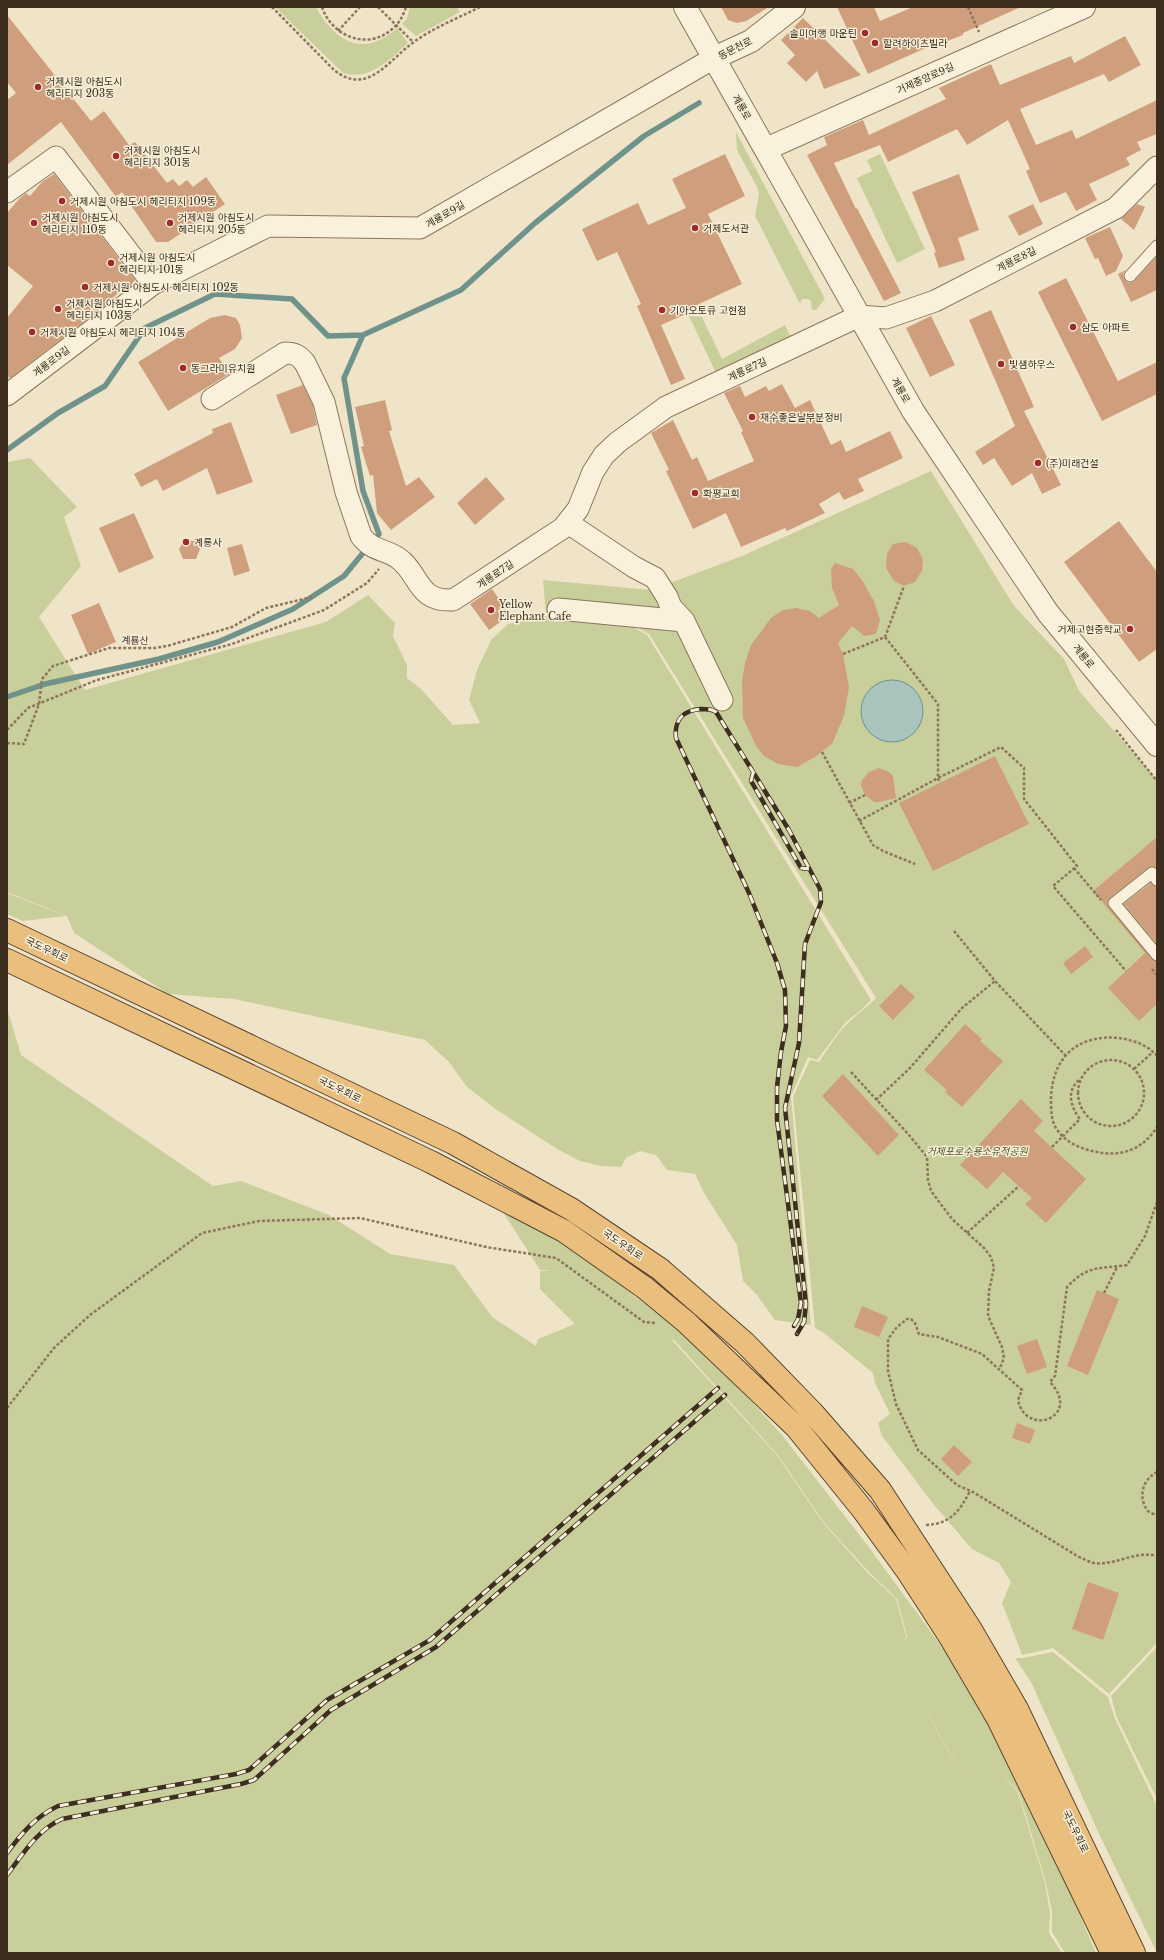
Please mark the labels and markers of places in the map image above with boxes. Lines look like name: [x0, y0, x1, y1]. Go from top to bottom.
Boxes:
place label: 솔미여행 마운틴: [790, 27, 857, 40]
marker: 솔미여행 마운틴: [860, 28, 870, 38]
place label: 할려하이츠빌라: [883, 37, 948, 50]
marker: 할려하이츠빌라: [870, 38, 880, 48]
place label: 거제시원 아침도시 헤리티지 203동: [46, 75, 122, 100]
marker: 거제시원 아침도시 헤리티지 203동: [33, 82, 43, 92]
place label: 거제시원 아침도시 헤리티지 301동: [124, 144, 200, 169]
marker: 거제시원 아침도시 헤리티지 301동: [111, 151, 121, 161]
place label: 거제시원 아침도시 헤리티지 109동: [70, 195, 216, 208]
marker: 거제시원 아침도시 헤리티지 109동: [57, 196, 67, 206]
place label: 거제시원 아침도시 헤리티지 110동: [42, 211, 118, 236]
place label: 거제시원 아침도시 헤리티지 205동: [178, 211, 254, 236]
marker: 거제시원 아침도시 헤리티지 110동: [29, 218, 39, 228]
marker: 거제시원 아침도시 헤리티지 205동: [165, 218, 175, 228]
place label: 거제도서관: [703, 222, 750, 235]
marker: 거제도서관: [690, 223, 700, 233]
place label: 거제시원 아침도시 헤리티지 101동: [119, 251, 195, 276]
marker: 거제시원 아침도시 헤리티지 101동: [106, 258, 116, 268]
place label: 거제시원 아침도시 헤리티지 102동: [93, 281, 239, 294]
marker: 거제시원 아침도시 헤리티지 102동: [80, 282, 90, 292]
place label: 거제시원 아침도시 헤리티지 103동: [66, 297, 142, 322]
marker: 거제시원 아침도시 헤리티지 103동: [53, 304, 63, 314]
place label: 기아오토큐 고현점: [670, 304, 746, 317]
marker: 기아오토큐 고현점: [657, 305, 667, 315]
place label: 삼도 아파트: [1081, 321, 1130, 334]
marker: 삼도 아파트: [1068, 322, 1078, 332]
place label: 거제시원 아침도시 헤리티지 104동: [40, 326, 186, 339]
marker: 거제시원 아침도시 헤리티지 104동: [27, 327, 37, 337]
place label: 빛샘하우스: [1009, 358, 1055, 371]
marker: 빛샘하우스: [996, 359, 1006, 369]
place label: 동그라미유치원: [191, 362, 255, 375]
marker: 동그라미유치원: [178, 363, 188, 373]
place label: 재수좋은날부분정비: [760, 411, 843, 424]
marker: 재수좋은날부분정비: [747, 412, 757, 422]
place label: (주)미래건설: [1046, 457, 1099, 470]
marker: (주)미래건설: [1033, 458, 1043, 468]
place label: 화평교회: [703, 487, 740, 500]
marker: 화평교회: [690, 488, 700, 498]
place label: 계룡사: [194, 536, 222, 549]
marker: 계룡사: [181, 537, 191, 547]
place label: Yellow Elephant Cafe: [498, 598, 572, 623]
marker: Yellow Elephant Cafe: [486, 605, 496, 615]
place label: 거제고현중학교: [1058, 623, 1122, 636]
marker: 거제고현중학교: [1125, 624, 1135, 634]

